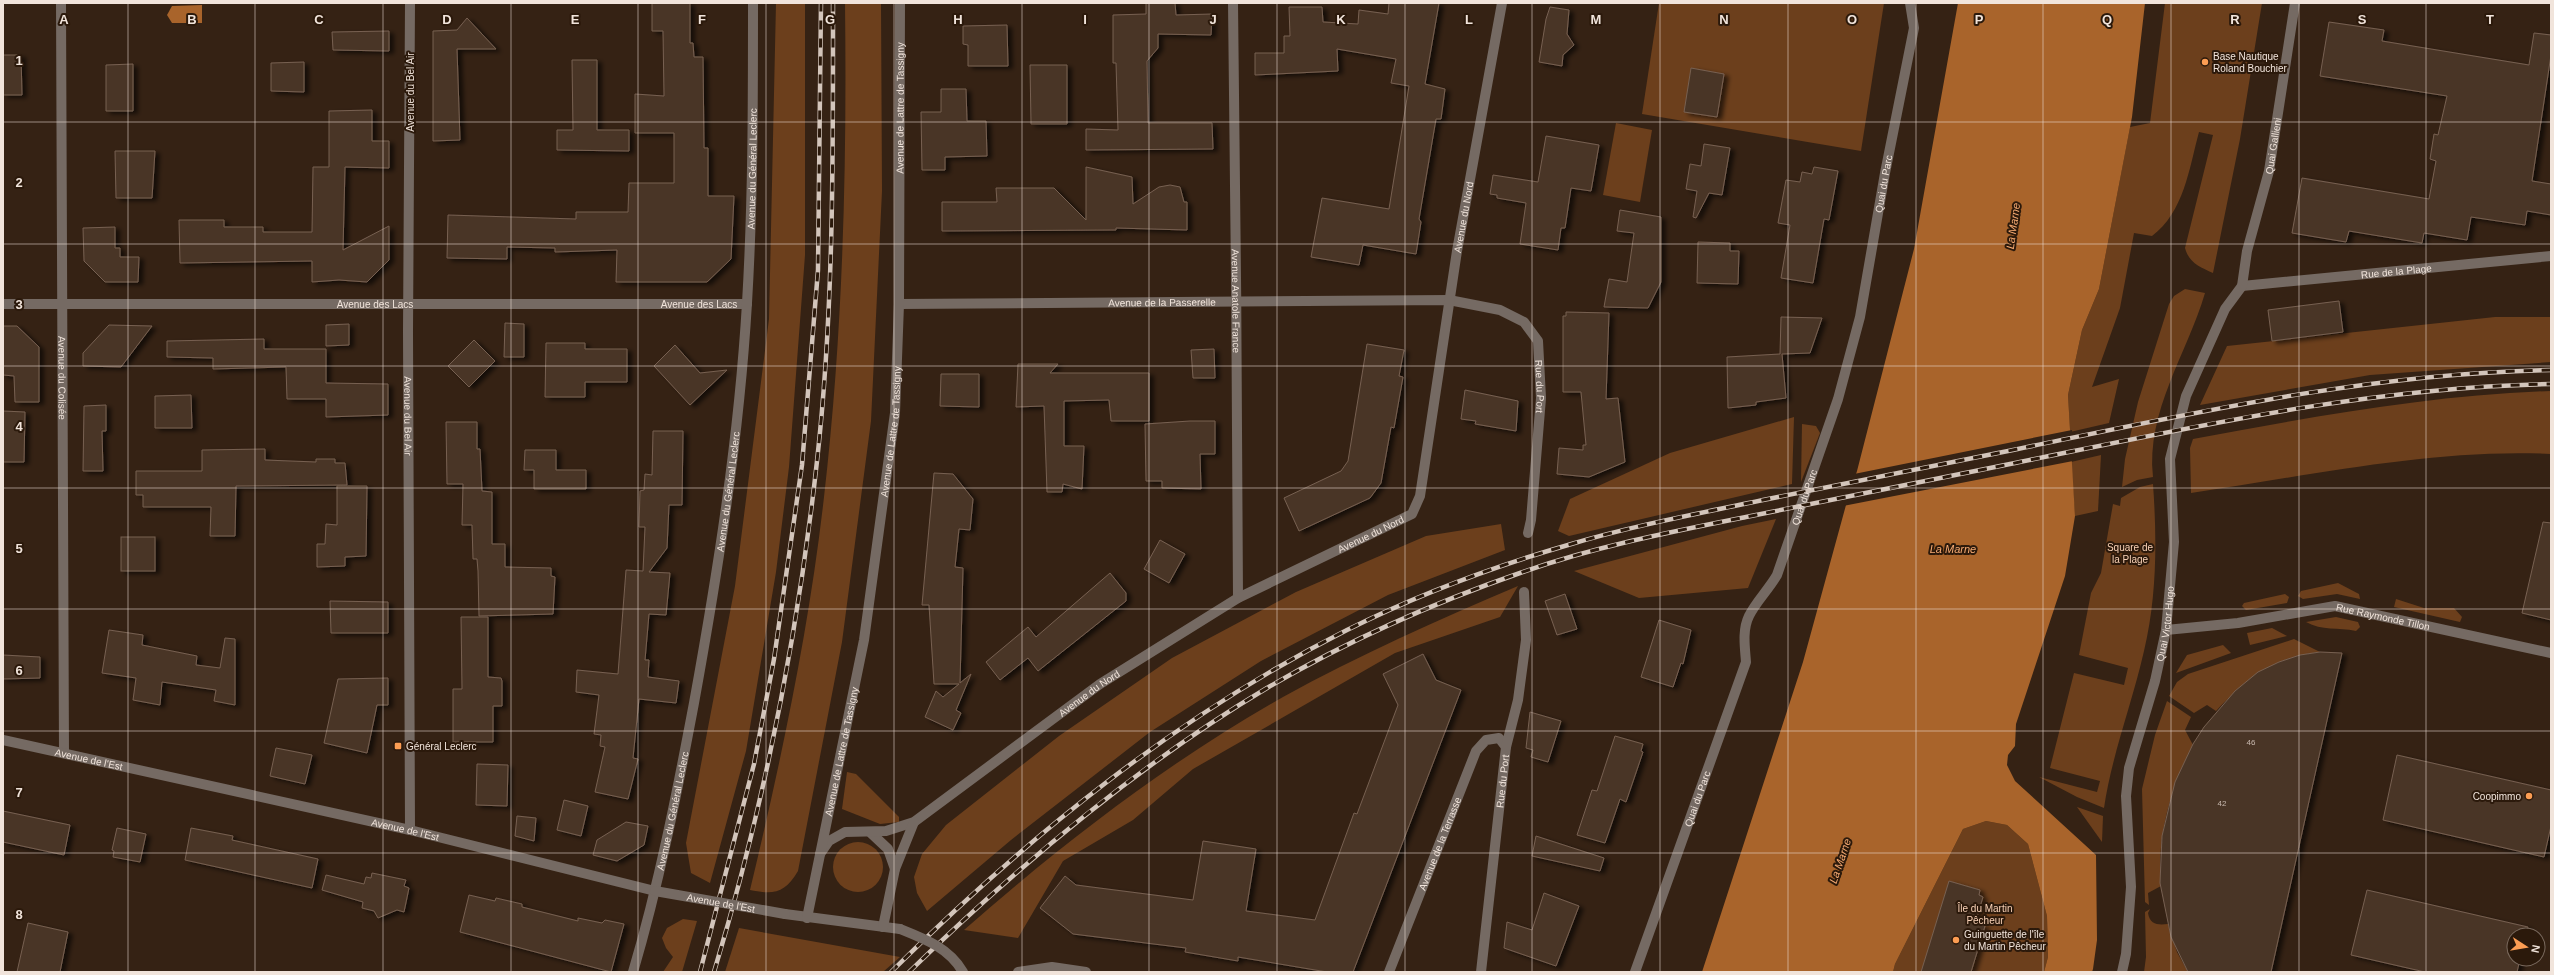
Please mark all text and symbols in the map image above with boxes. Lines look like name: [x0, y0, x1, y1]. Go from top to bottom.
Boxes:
text: A: [59, 12, 69, 27]
text: B: [187, 12, 197, 27]
text: C: [314, 12, 324, 27]
text: D: [442, 12, 452, 27]
text: E: [571, 12, 580, 27]
text: F: [698, 12, 706, 27]
text: G: [825, 12, 835, 27]
text: H: [953, 12, 963, 27]
text: I: [1083, 12, 1087, 27]
text: J: [1209, 12, 1217, 27]
text: K: [1336, 12, 1346, 27]
text: L: [1465, 12, 1473, 27]
text: M: [1591, 12, 1601, 27]
text: N: [1719, 12, 1729, 27]
text: O: [1847, 12, 1857, 27]
text: P: [1975, 12, 1984, 27]
text: Q: [2102, 12, 2112, 27]
text: R: [2230, 12, 2240, 27]
text: S: [2358, 12, 2367, 27]
text: T: [2486, 12, 2494, 27]
street label: Avenue de Lattre de Tassigny: [894, 42, 905, 174]
place label: Base Nautique Roland Bouchier: [2213, 51, 2288, 74]
street label: Avenue du Bel Air: [405, 52, 416, 132]
text: 1: [15, 53, 23, 68]
marker: Base Nautique Roland Bouchier: [2200, 57, 2210, 67]
street label: Avenue du Général Leclerc: [745, 108, 758, 229]
street label: Quai Gallieni: [2263, 117, 2283, 175]
street label: Quai du Parc: [1873, 154, 1894, 214]
text: 2: [15, 175, 23, 190]
street label: Avenue du Nord: [1451, 181, 1475, 254]
water label: La Marne: [2004, 202, 2022, 250]
street label: Avenue Anatole France: [1230, 249, 1242, 353]
street label: Rue de la Plage: [2360, 262, 2433, 280]
street label: Avenue de la Passerelle: [1108, 296, 1216, 308]
text: 3: [15, 297, 23, 312]
street label: Avenue des Lacs: [337, 299, 413, 310]
street label: Avenue des Lacs: [661, 299, 737, 310]
street label: Avenue du Colisée: [57, 336, 68, 420]
street label: Rue du Port: [1533, 360, 1547, 414]
street label: Avenue de Lattre de Tassigny: [878, 366, 902, 498]
street label: Avenue du Bel Air: [403, 376, 414, 456]
text: 4: [15, 419, 23, 434]
street label: Avenue du Général Leclerc: [714, 431, 741, 552]
street label: Quai du Parc: [1789, 468, 1819, 527]
street label: Avenue du Nord: [1336, 513, 1405, 555]
text: 5: [15, 541, 23, 556]
park label: Square de la Plage: [2107, 542, 2154, 565]
water label: La Marne: [1930, 543, 1976, 555]
street label: Quai Victor Hugo: [2154, 585, 2176, 662]
street label: Rue Raymonde Tillon: [2335, 601, 2431, 632]
text: 6: [15, 663, 23, 678]
street label: Avenue du Nord: [1056, 668, 1121, 718]
street label: Avenue de Lattre de Tassigny: [823, 686, 860, 817]
house number: 46: [2247, 738, 2256, 747]
marker: Général Leclerc: [393, 741, 403, 751]
place label: Général Leclerc: [406, 741, 477, 752]
street label: Avenue de l'Est: [54, 746, 124, 772]
street label: Avenue du Général Leclerc: [654, 750, 690, 871]
street label: Rue du Port: [1494, 754, 1511, 808]
street label: Quai du Parc: [1682, 769, 1712, 828]
text: 7: [15, 785, 23, 800]
place label: Coopimmo: [2473, 791, 2521, 802]
marker: Coopimmo: [2524, 791, 2534, 801]
street label: Avenue de la Terrasse: [1416, 795, 1463, 892]
house number: 42: [2218, 799, 2227, 808]
street label: Avenue de l'Est: [370, 816, 440, 843]
water label: La Marne: [1827, 837, 1853, 885]
street label: Avenue de l'Est: [686, 891, 756, 914]
park label: Île du Martin Pêcheur: [1956, 902, 2013, 926]
text: 8: [15, 907, 23, 922]
north arrow: [2506, 927, 2546, 967]
place label: Guinguette de l'île du Martin Pêcheur: [1964, 929, 2046, 952]
marker: Guinguette de l'île du Martin Pêcheur: [1951, 935, 1961, 945]
text: N: [2529, 944, 2542, 954]

